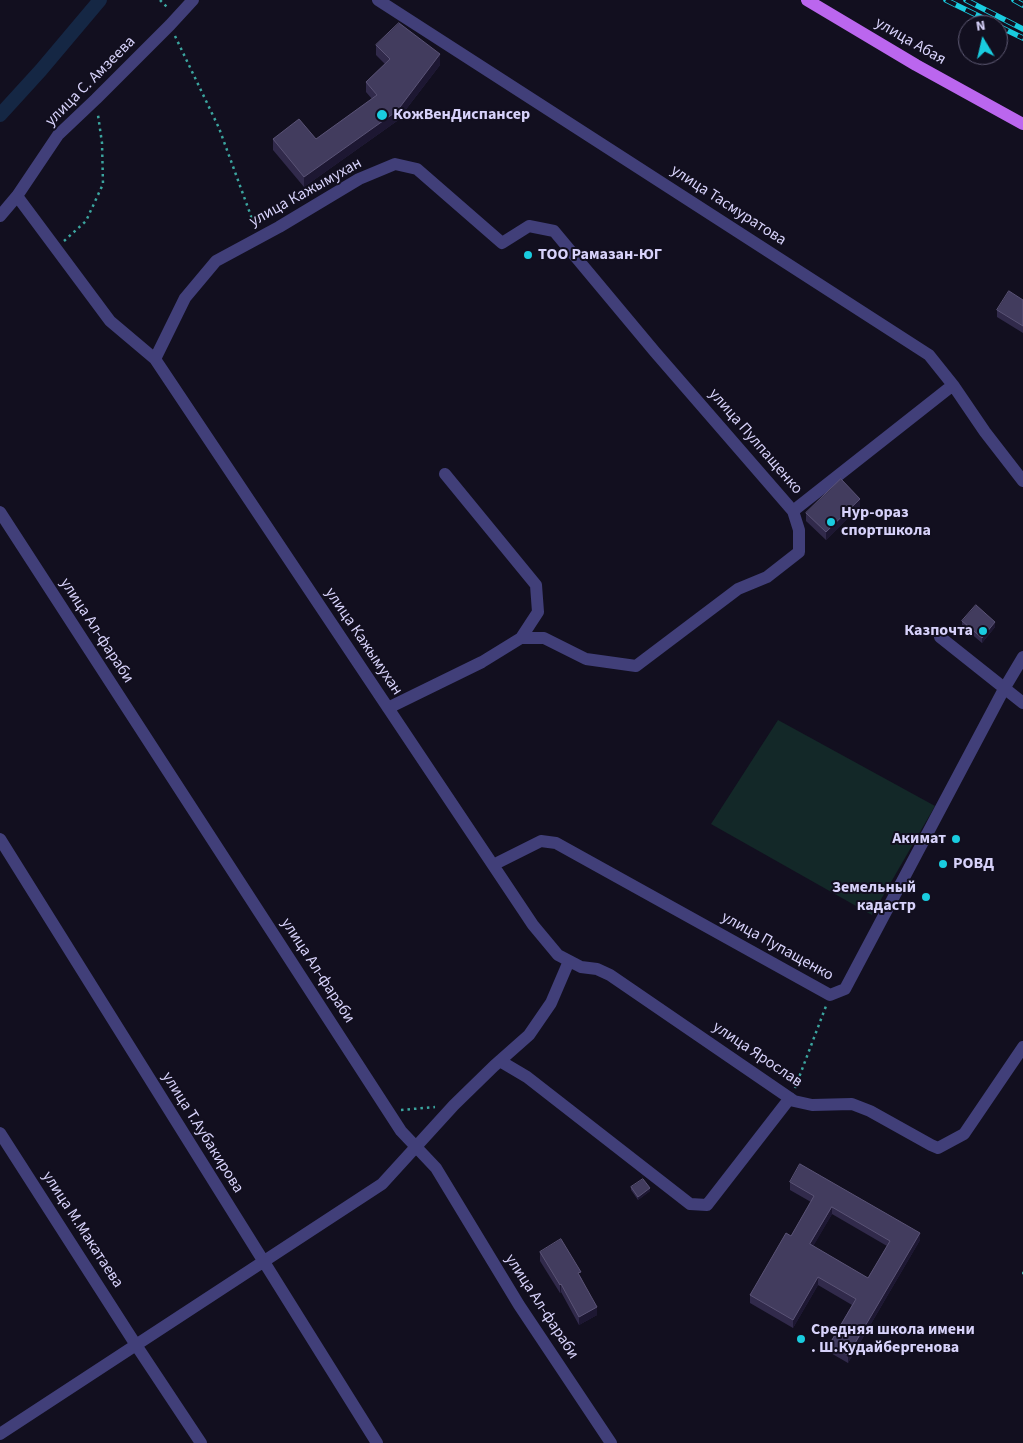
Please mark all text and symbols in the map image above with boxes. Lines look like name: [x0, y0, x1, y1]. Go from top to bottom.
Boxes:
street label: улица Абая: [871, 14, 949, 70]
north arrow: [958, 15, 1008, 65]
text: N: [975, 16, 987, 37]
street label: улица С. Амзеева: [42, 33, 140, 131]
place label: КожВенДиспансер: [393, 105, 530, 125]
marker: КожВенДиспансер: [375, 108, 389, 122]
street label: улица Кажымухан: [246, 154, 366, 232]
street label: улица Тасмуратова: [667, 161, 789, 251]
place label: ТОО Рамазан-ЮГ: [538, 245, 662, 265]
marker: ТОО Рамазан-ЮГ: [522, 249, 534, 261]
street label: улица Пулпащенко: [704, 385, 806, 499]
place label: Нур-ораз спортшкола: [841, 503, 931, 541]
marker: Нур-ораз спортшкола: [825, 516, 837, 528]
street label: улица Ал-фараби: [55, 575, 137, 687]
street label: улица Кажымухан: [320, 585, 406, 699]
place label: Казпочта: [904, 621, 973, 641]
marker: Казпочта: [977, 625, 989, 637]
place label: Акимат: [892, 829, 946, 849]
marker: Акимат: [950, 833, 962, 845]
place label: РОВД: [953, 854, 994, 874]
marker: РОВД: [937, 858, 949, 870]
place label: Земельный кадастр: [832, 878, 916, 916]
marker: Земельный кадастр: [920, 891, 932, 903]
street label: улица Пупащенко: [718, 908, 836, 986]
street label: улица Ал-фараби: [276, 915, 358, 1027]
street label: улица Ярослав: [708, 1018, 806, 1092]
street label: улица Т.Аубакирова: [157, 1069, 247, 1197]
street label: улица М.Макатаева: [37, 1168, 127, 1292]
street label: улица Ал-фараби: [500, 1251, 582, 1363]
place label: Средняя школа имени . Ш.Кудайбергенова: [811, 1320, 975, 1358]
marker: Средняя школа имени . Ш.Кудайбергенова: [795, 1333, 807, 1345]

